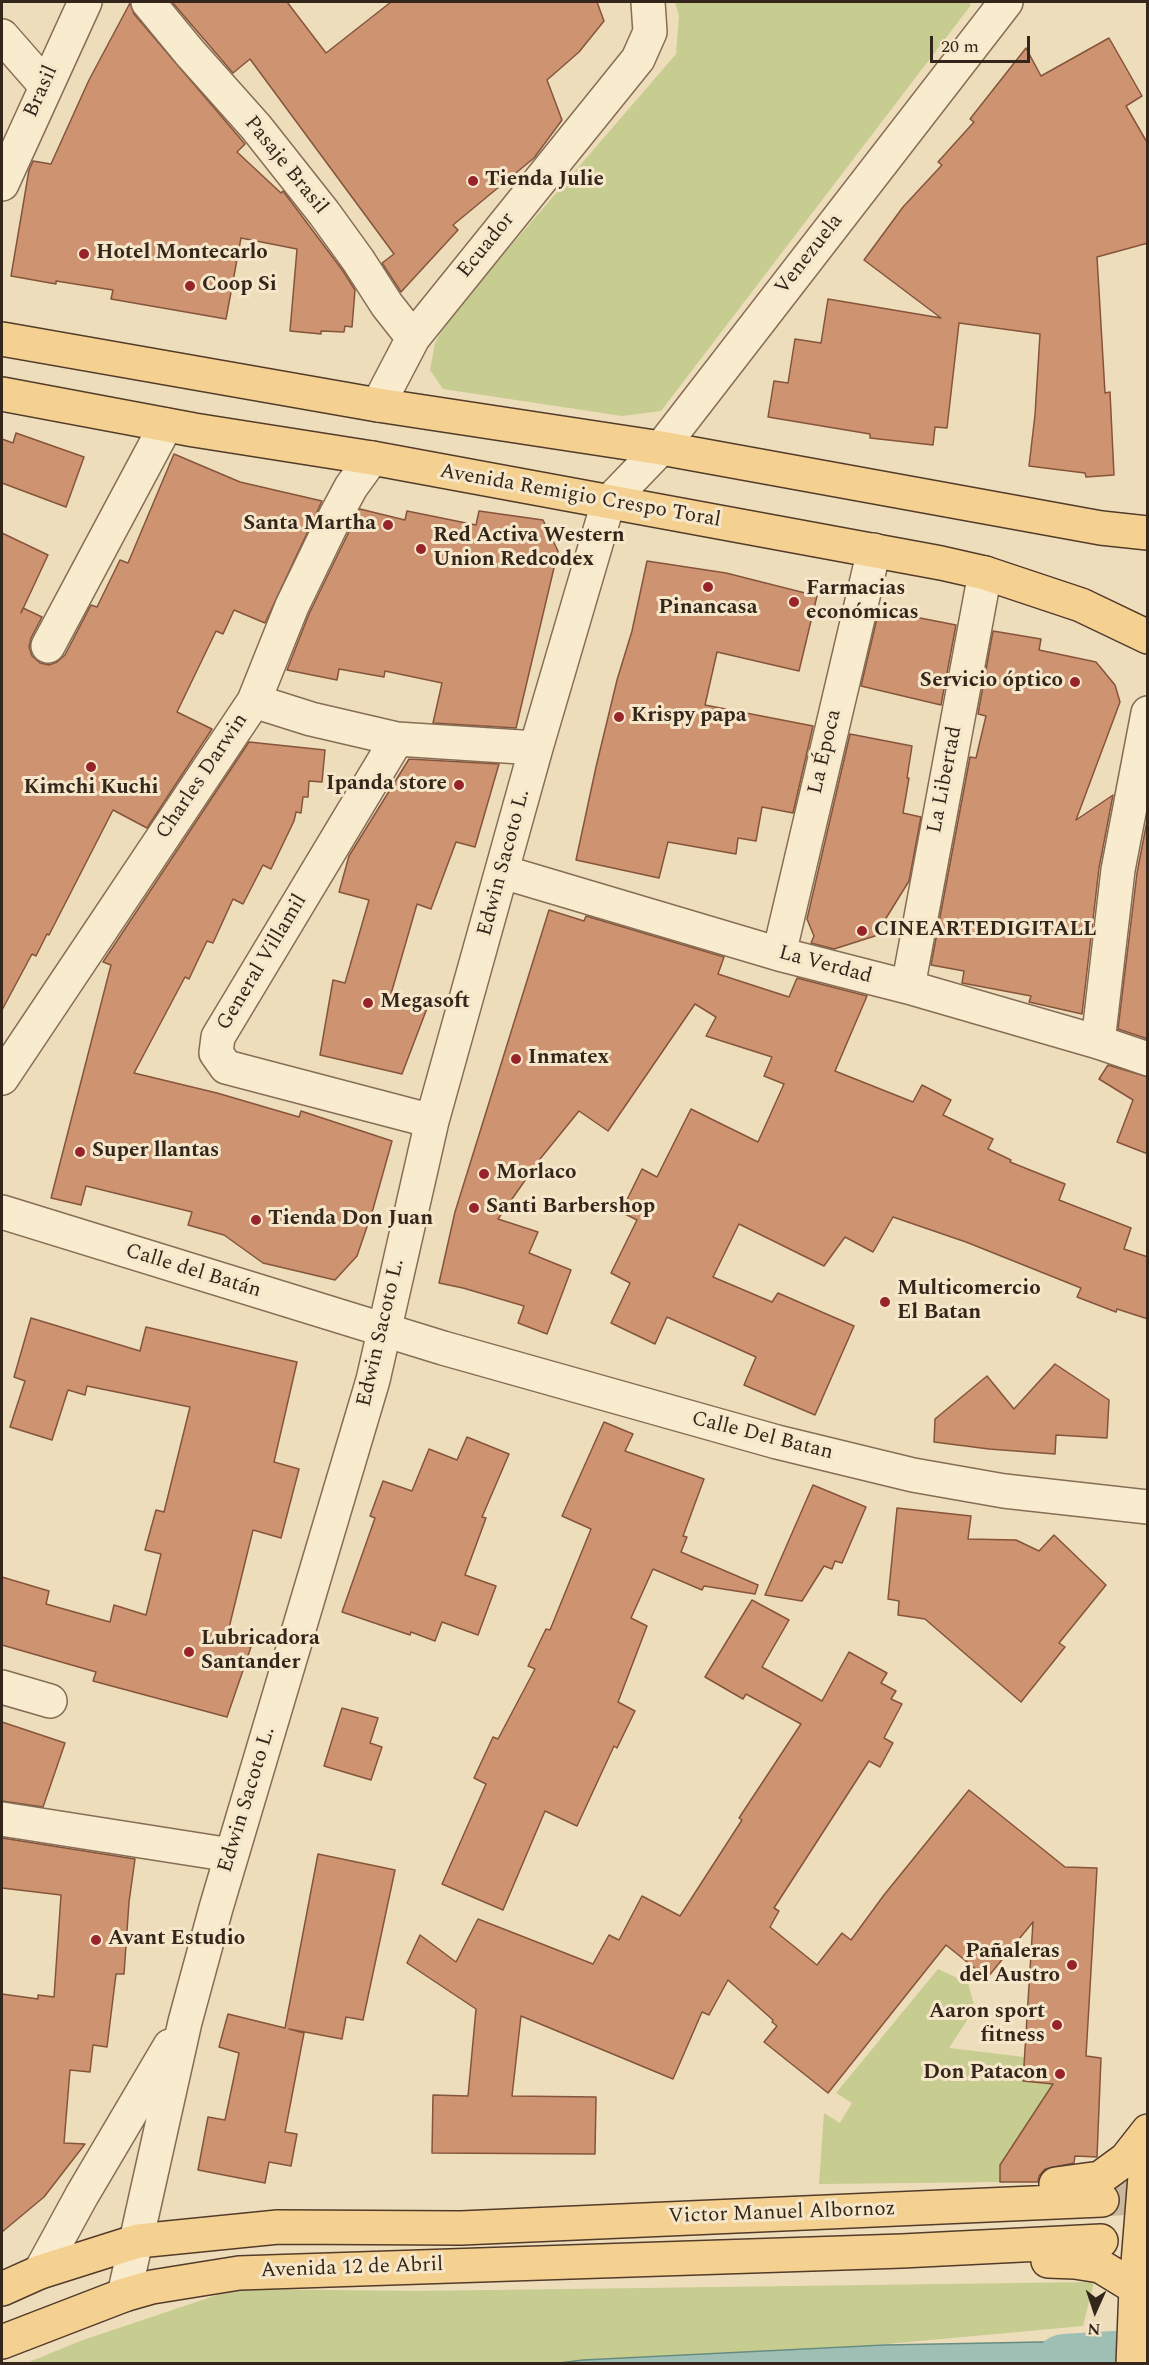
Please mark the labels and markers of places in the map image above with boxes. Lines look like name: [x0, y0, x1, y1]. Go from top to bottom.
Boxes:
place label: Tienda Julie: [485, 168, 604, 194]
marker: Tienda Julie: [466, 174, 480, 188]
place label: Hotel Montecarlo: [96, 241, 268, 267]
marker: Hotel Montecarlo: [77, 247, 91, 261]
place label: Coop Si: [202, 273, 277, 299]
marker: Coop Si: [183, 279, 197, 293]
place label: Santa Martha: [243, 512, 376, 538]
marker: Santa Martha: [381, 518, 395, 532]
place label: Red Activa Western Union Redcodex: [433, 524, 625, 574]
marker: Red Activa Western Union Redcodex: [414, 542, 428, 556]
place label: Farmacias económicas: [806, 577, 919, 627]
marker: Pinancasa: [701, 580, 715, 594]
marker: Farmacias económicas: [787, 595, 801, 609]
place label: Pinancasa: [658, 596, 758, 622]
place label: Servicio óptico: [920, 669, 1063, 695]
marker: Servicio óptico: [1068, 675, 1082, 689]
place label: Krispy papa: [631, 704, 747, 730]
marker: Krispy papa: [612, 710, 626, 724]
marker: Kimchi Kuchi: [84, 760, 98, 774]
place label: Ipanda store: [326, 772, 447, 798]
place label: Kimchi Kuchi: [23, 776, 159, 802]
marker: Ipanda store: [452, 778, 466, 792]
place label: CINEARTEDIGITALL: [874, 918, 1097, 944]
marker: CINEARTEDIGITALL: [855, 924, 869, 938]
place label: Megasoft: [380, 990, 470, 1016]
marker: Megasoft: [361, 996, 375, 1010]
place label: Inmatex: [528, 1046, 609, 1072]
marker: Inmatex: [509, 1052, 523, 1066]
place label: Super llantas: [92, 1139, 219, 1165]
marker: Super llantas: [73, 1145, 87, 1159]
place label: Morlaco: [496, 1161, 576, 1187]
marker: Morlaco: [477, 1167, 491, 1181]
place label: Santi Barbershop: [486, 1195, 655, 1221]
marker: Santi Barbershop: [467, 1201, 481, 1215]
place label: Tienda Don Juan: [268, 1207, 433, 1233]
marker: Tienda Don Juan: [249, 1213, 263, 1227]
place label: Multicomercio El Batan: [897, 1277, 1041, 1327]
marker: Multicomercio El Batan: [878, 1295, 892, 1309]
place label: Lubricadora Santander: [201, 1627, 320, 1677]
marker: Lubricadora Santander: [182, 1645, 196, 1659]
place label: Avant Estudio: [108, 1927, 245, 1953]
marker: Avant Estudio: [89, 1933, 103, 1947]
place label: Pañaleras del Austro: [959, 1940, 1060, 1990]
marker: Pañaleras del Austro: [1065, 1958, 1079, 1972]
place label: Aaron sport fitness: [929, 2000, 1045, 2050]
marker: Aaron sport fitness: [1050, 2018, 1064, 2032]
place label: Don Patacon: [923, 2061, 1048, 2087]
marker: Don Patacon: [1053, 2067, 1067, 2081]

